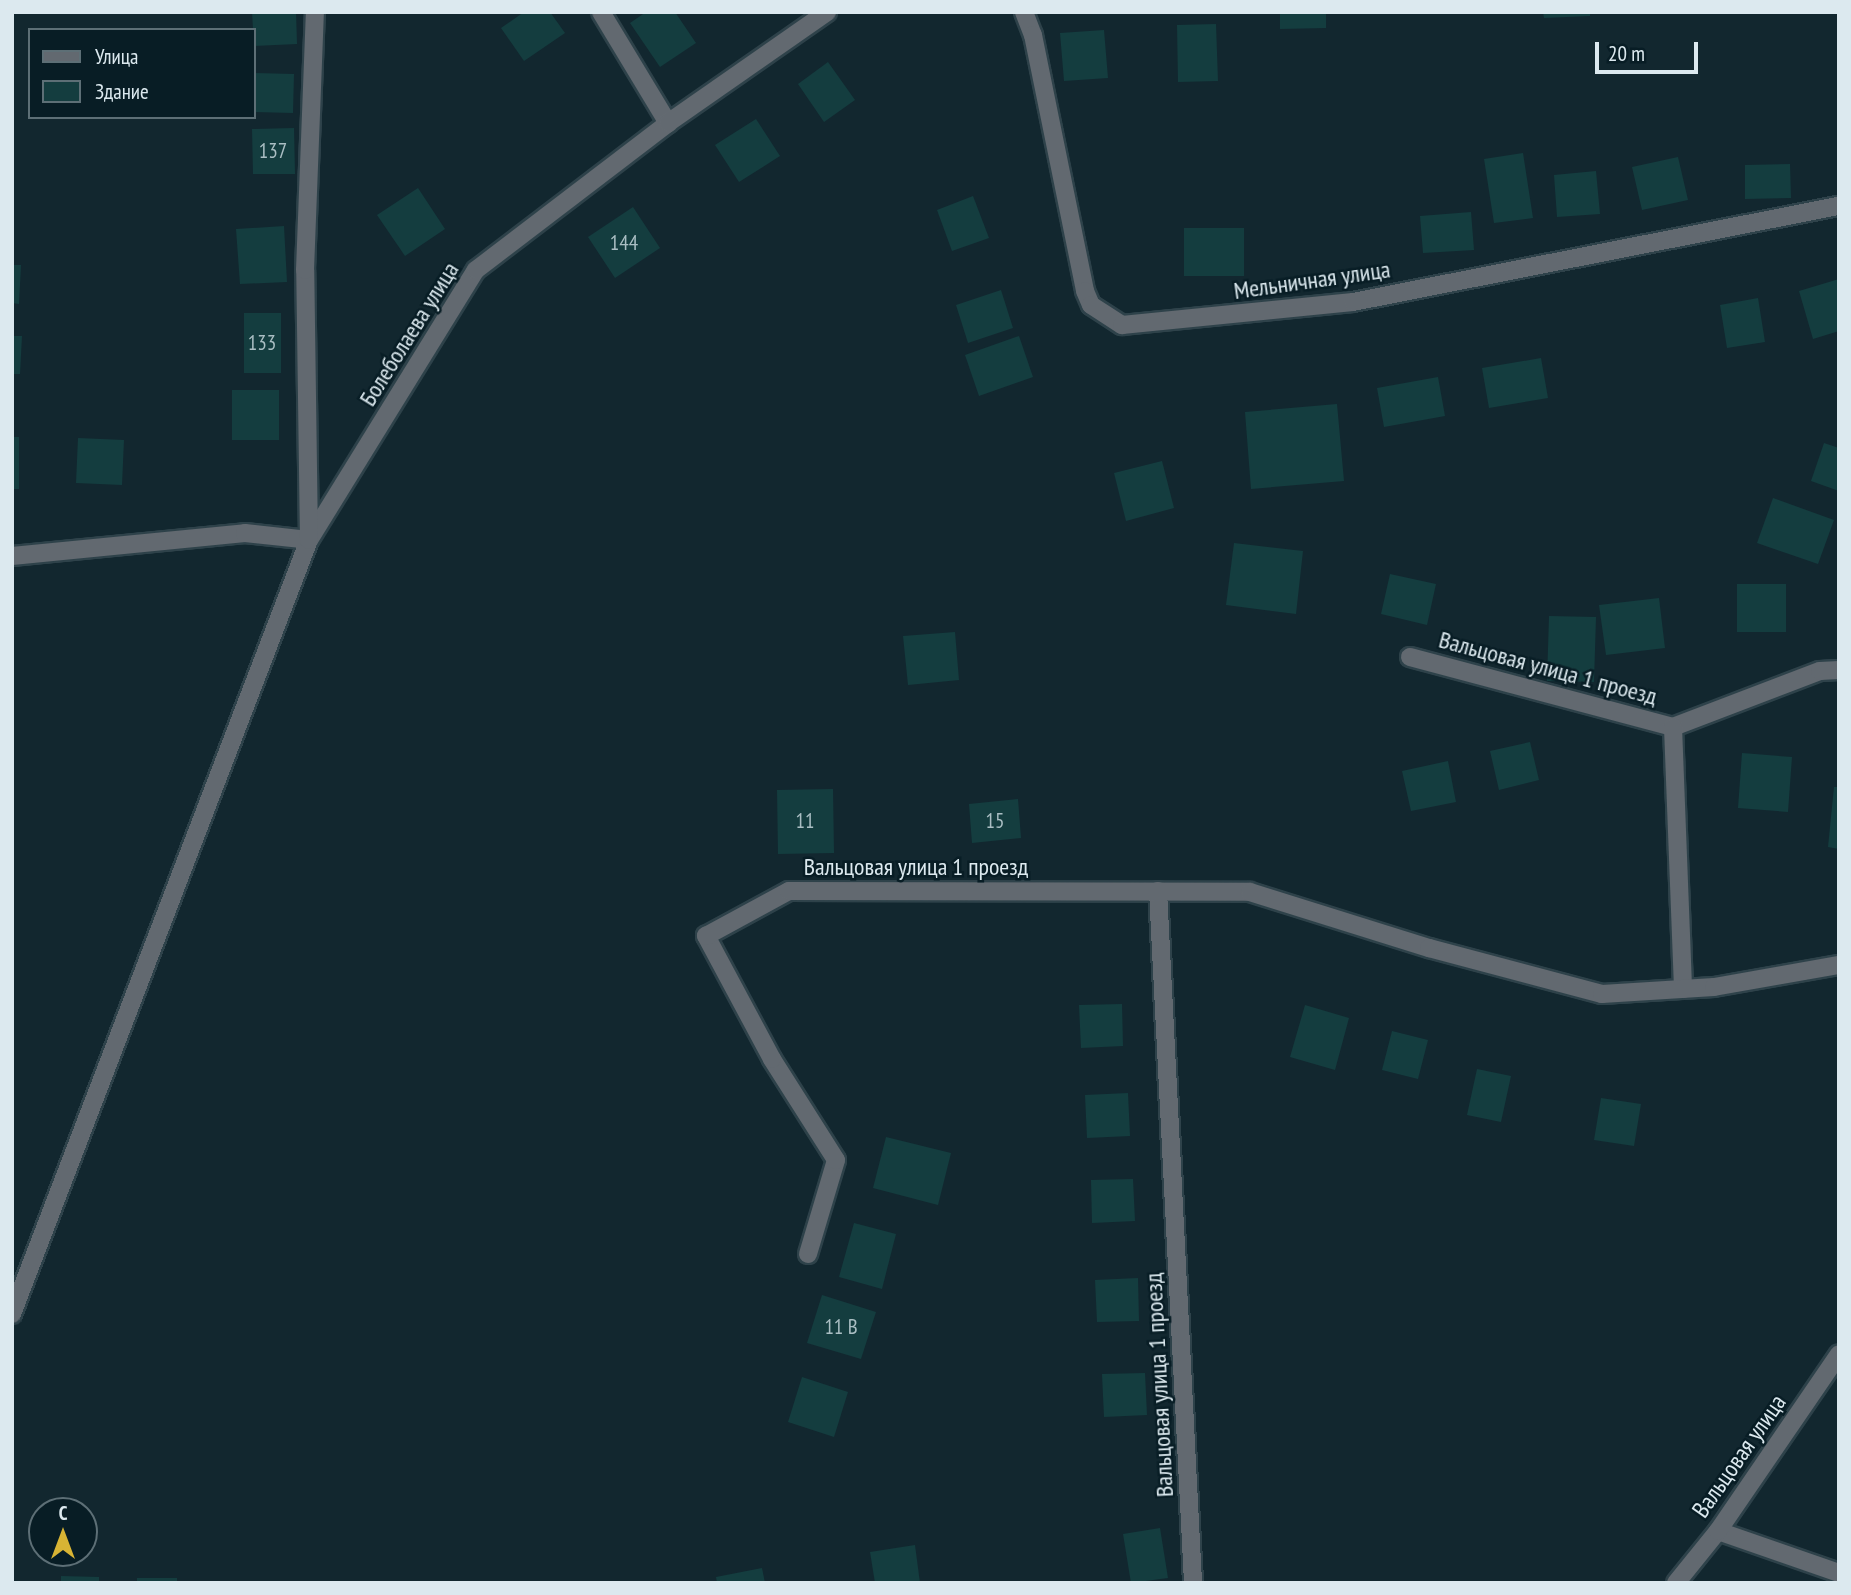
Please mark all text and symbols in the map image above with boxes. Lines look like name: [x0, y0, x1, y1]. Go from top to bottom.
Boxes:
legend: [28, 28, 256, 119]
scale bar: [1599, 28, 1702, 72]
text: 20 m: [1608, 40, 1645, 67]
text: Улица: [95, 43, 138, 70]
text: Здание: [95, 78, 149, 105]
house number: 137: [259, 138, 287, 164]
house number: 144: [610, 230, 638, 256]
street label: Мельничная улица: [1232, 255, 1392, 305]
street label: Болеболаева улица: [353, 257, 465, 411]
house number: 133: [248, 330, 276, 356]
street label: Вальцовая улица 1 проезд: [1436, 625, 1660, 711]
house number: 11: [796, 808, 814, 834]
house number: 15: [986, 808, 1004, 834]
street label: Вальцовая улица 1 проезд: [804, 853, 1028, 881]
street label: Вальцовая улица 1 проезд: [1139, 1272, 1179, 1498]
house number: 11 В: [824, 1314, 858, 1340]
street label: Вальцовая улица: [1686, 1389, 1792, 1523]
north arrow: [28, 1497, 98, 1567]
text: С: [59, 1501, 67, 1525]

